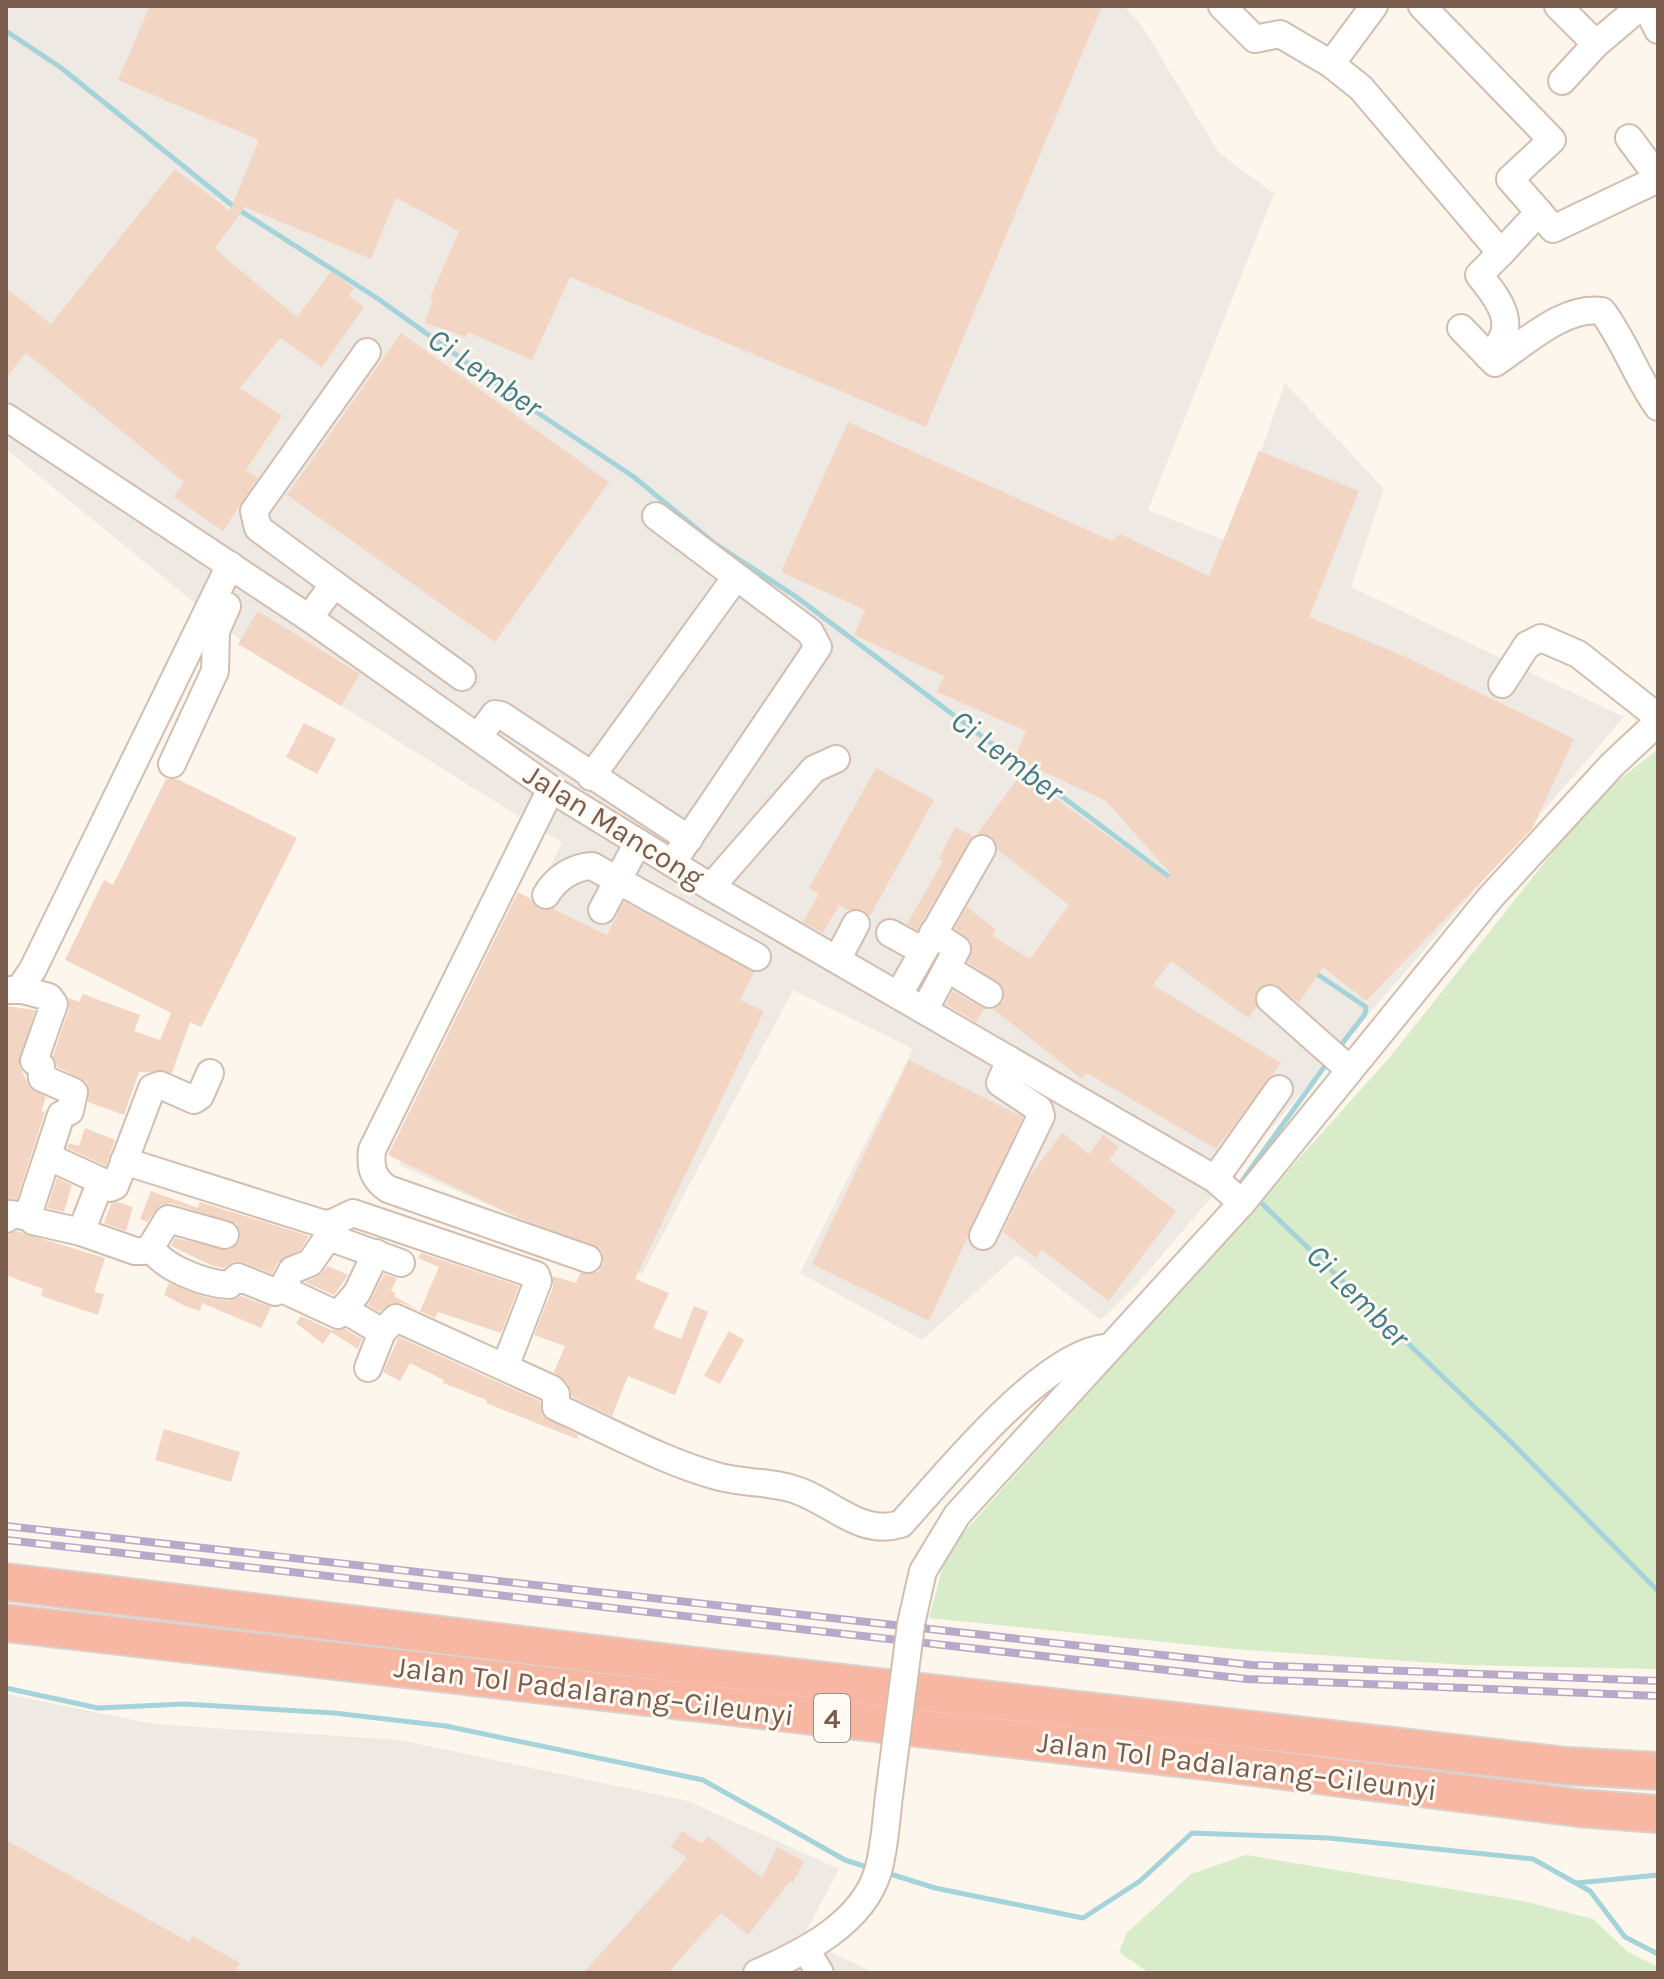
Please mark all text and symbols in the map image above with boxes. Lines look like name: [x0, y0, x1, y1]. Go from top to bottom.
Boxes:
water label: Ci Lember: [421, 320, 550, 426]
water label: Ci Lember: [944, 702, 1071, 811]
street label: Jalan Mancong: [517, 756, 711, 896]
water label: Ci Lember: [1299, 1237, 1418, 1356]
street label: Jalan Tol Padalarang–Cileunyi: [392, 1649, 796, 1733]
road number: 4: [814, 1694, 850, 1742]
street label: Jalan Tol Padalarang–Cileunyi: [1035, 1724, 1439, 1808]

